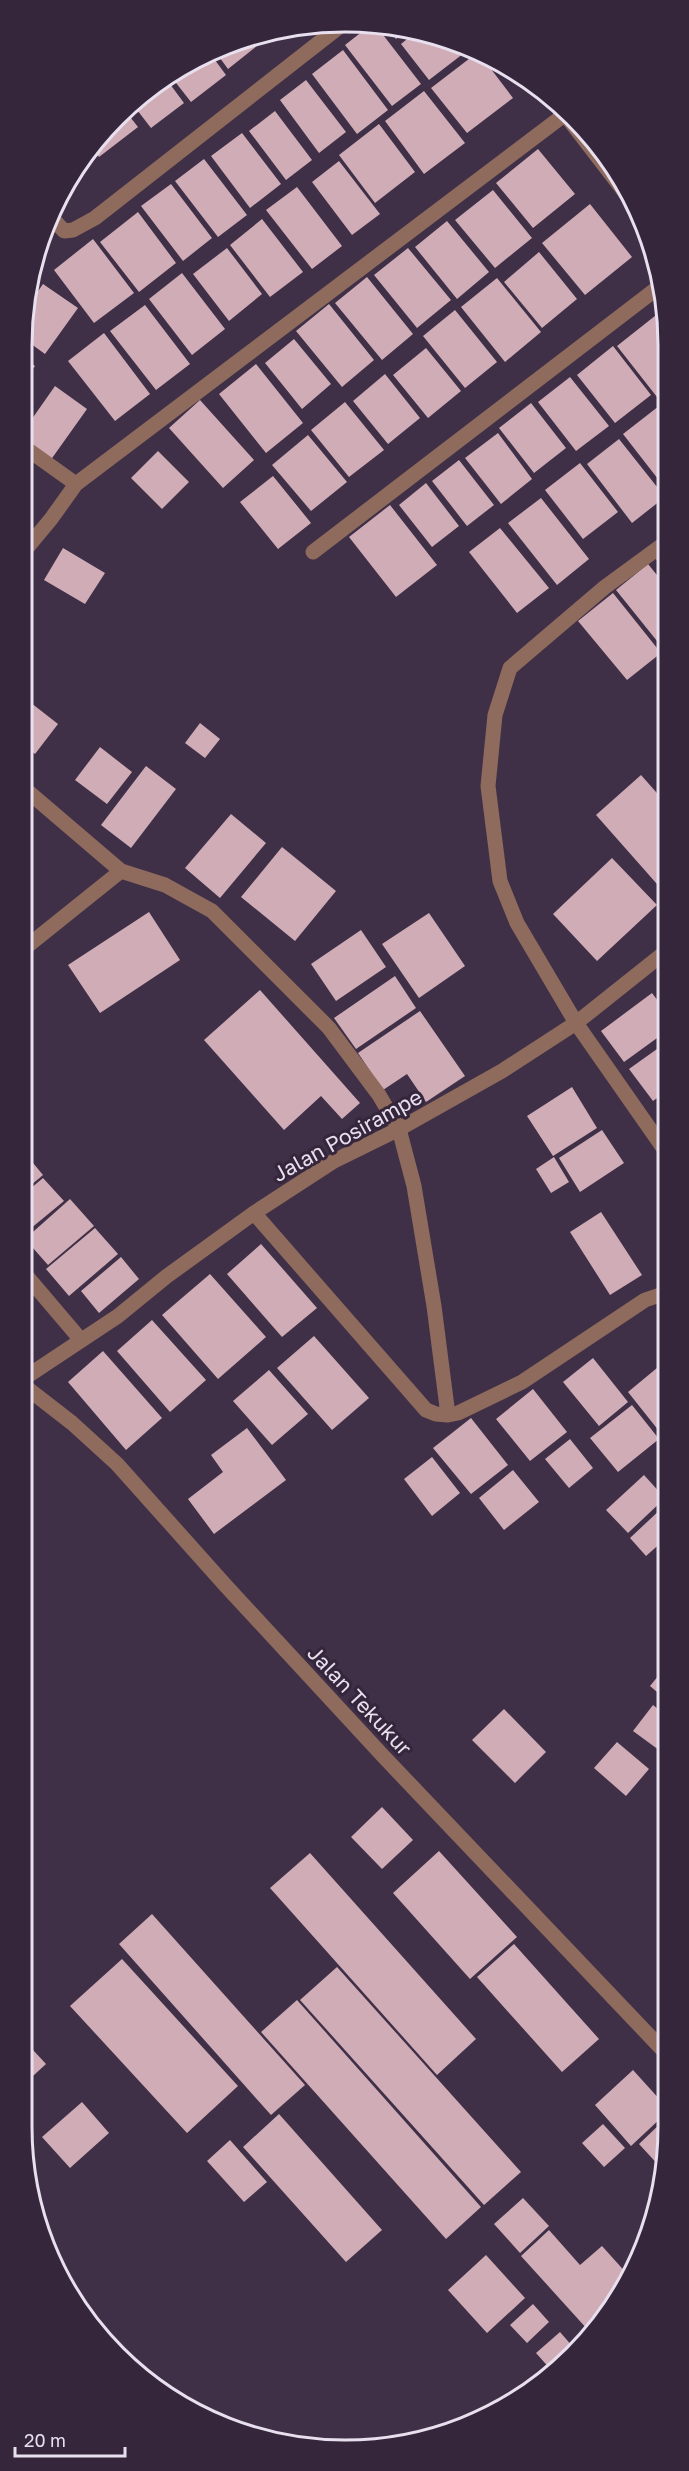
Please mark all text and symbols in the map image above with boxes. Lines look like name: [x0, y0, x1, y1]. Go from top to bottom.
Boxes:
street label: Jalan Posirampe: [268, 1083, 426, 1187]
street label: Jalan Tekukur: [302, 1640, 418, 1760]
scale bar: [15, 2420, 124, 2458]
text: 20 m: [24, 2429, 66, 2451]

